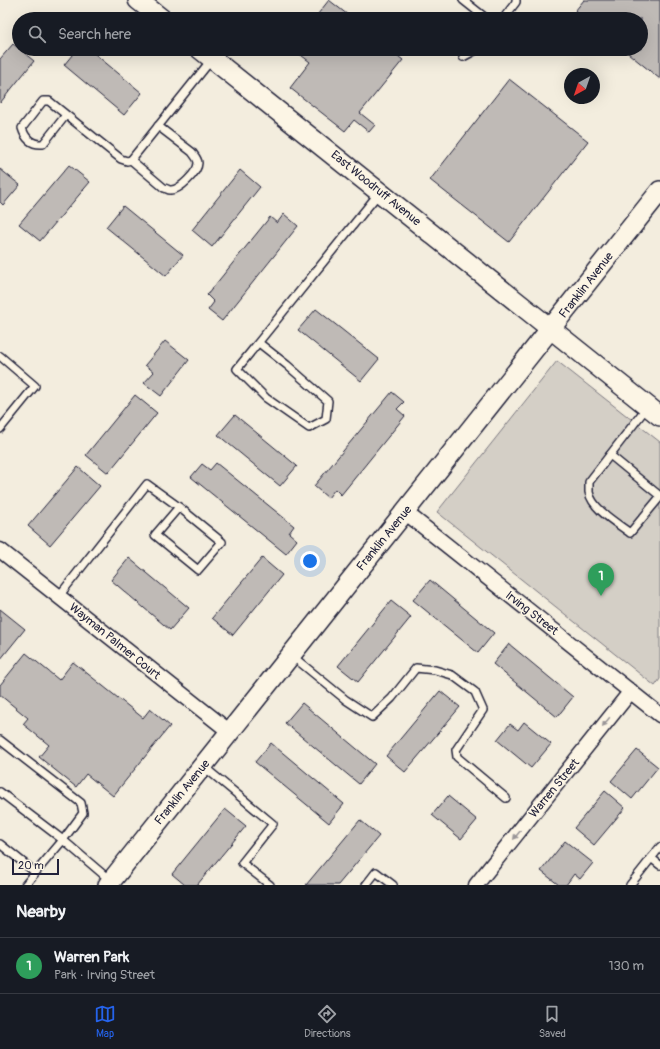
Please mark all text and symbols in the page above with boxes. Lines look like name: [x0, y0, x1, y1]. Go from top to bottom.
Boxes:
search box: [12, 12, 648, 56]
icon: search: [26, 23, 48, 45]
text: Search here: [58, 25, 131, 44]
north arrow: [564, 68, 600, 104]
street label: East Woodruff Avenue: [328, 148, 424, 229]
street label: Franklin Avenue: [556, 249, 617, 321]
street label: Franklin Avenue: [353, 503, 415, 574]
your location: [300, 551, 320, 571]
pin: 1: [588, 563, 614, 596]
street label: Irving Street: [502, 588, 561, 639]
street label: Wayman Palmer Court: [66, 600, 164, 683]
one-way arrow: [602, 716, 611, 727]
street label: Warren Street: [526, 756, 583, 821]
street label: Franklin Avenue: [151, 757, 213, 828]
one-way arrow: [512, 829, 521, 840]
scale bar: [12, 857, 59, 876]
text: 20 m: [18, 859, 44, 872]
text: Nearby: [16, 901, 65, 922]
text: Warren Park: [54, 948, 129, 967]
text: 1: [26, 958, 32, 974]
text: 130 m: [608, 958, 644, 974]
text: Park · Irving Street: [54, 967, 155, 983]
tab: Map: [94, 1003, 116, 1040]
tab: Directions: [304, 1003, 351, 1040]
tab: Saved: [539, 1003, 566, 1040]

